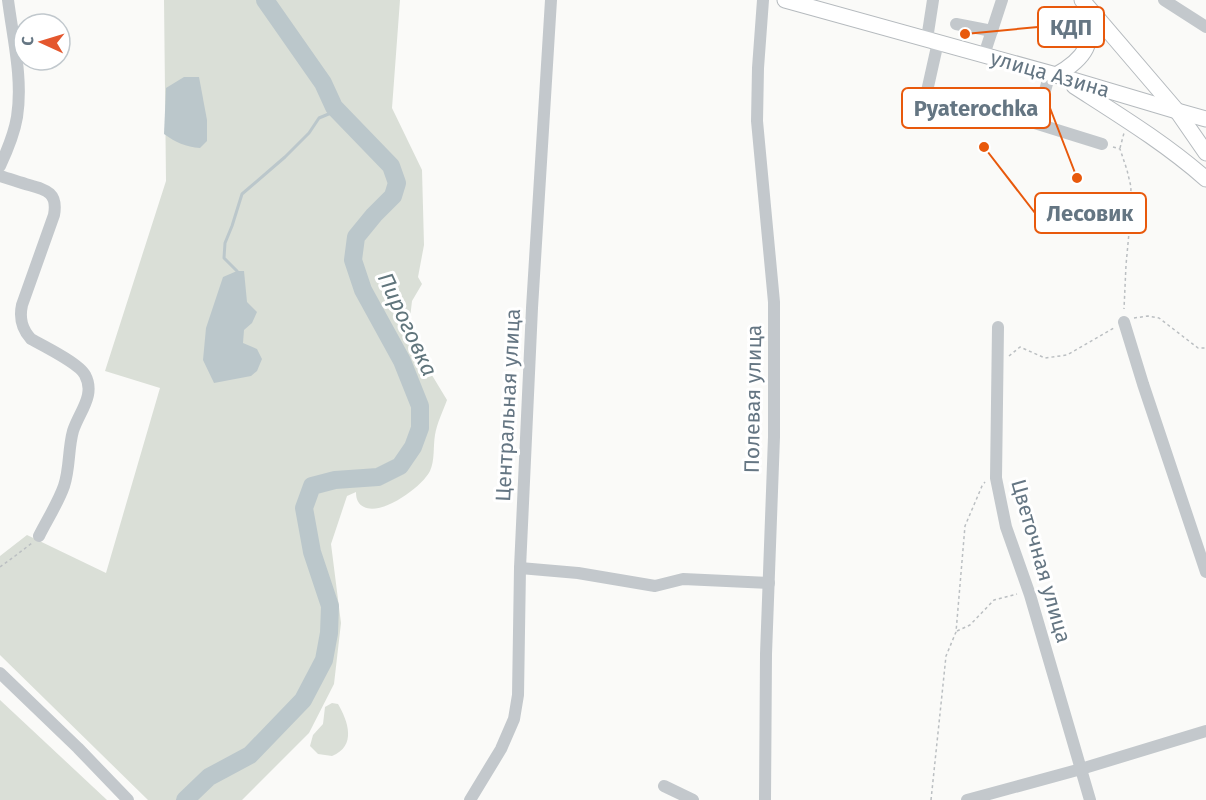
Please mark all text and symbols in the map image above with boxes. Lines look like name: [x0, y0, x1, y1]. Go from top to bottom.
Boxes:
callout: КДП: [1038, 7, 1104, 47]
north arrow: [12, 12, 72, 72]
text: КДП: [1050, 14, 1092, 41]
text: С: [18, 35, 37, 46]
street label: улица Азина: [987, 45, 1113, 103]
callout: Pyaterochka: [902, 88, 1050, 128]
text: Pyaterochka: [914, 95, 1038, 122]
callout: Лесовик: [1035, 193, 1146, 233]
text: Лесовик: [1047, 200, 1134, 227]
water label: Пироговка: [372, 268, 443, 380]
street label: Центральная улица: [490, 308, 526, 502]
street label: Полевая улица: [739, 325, 767, 473]
street label: Цветочная улица: [1005, 476, 1077, 646]

